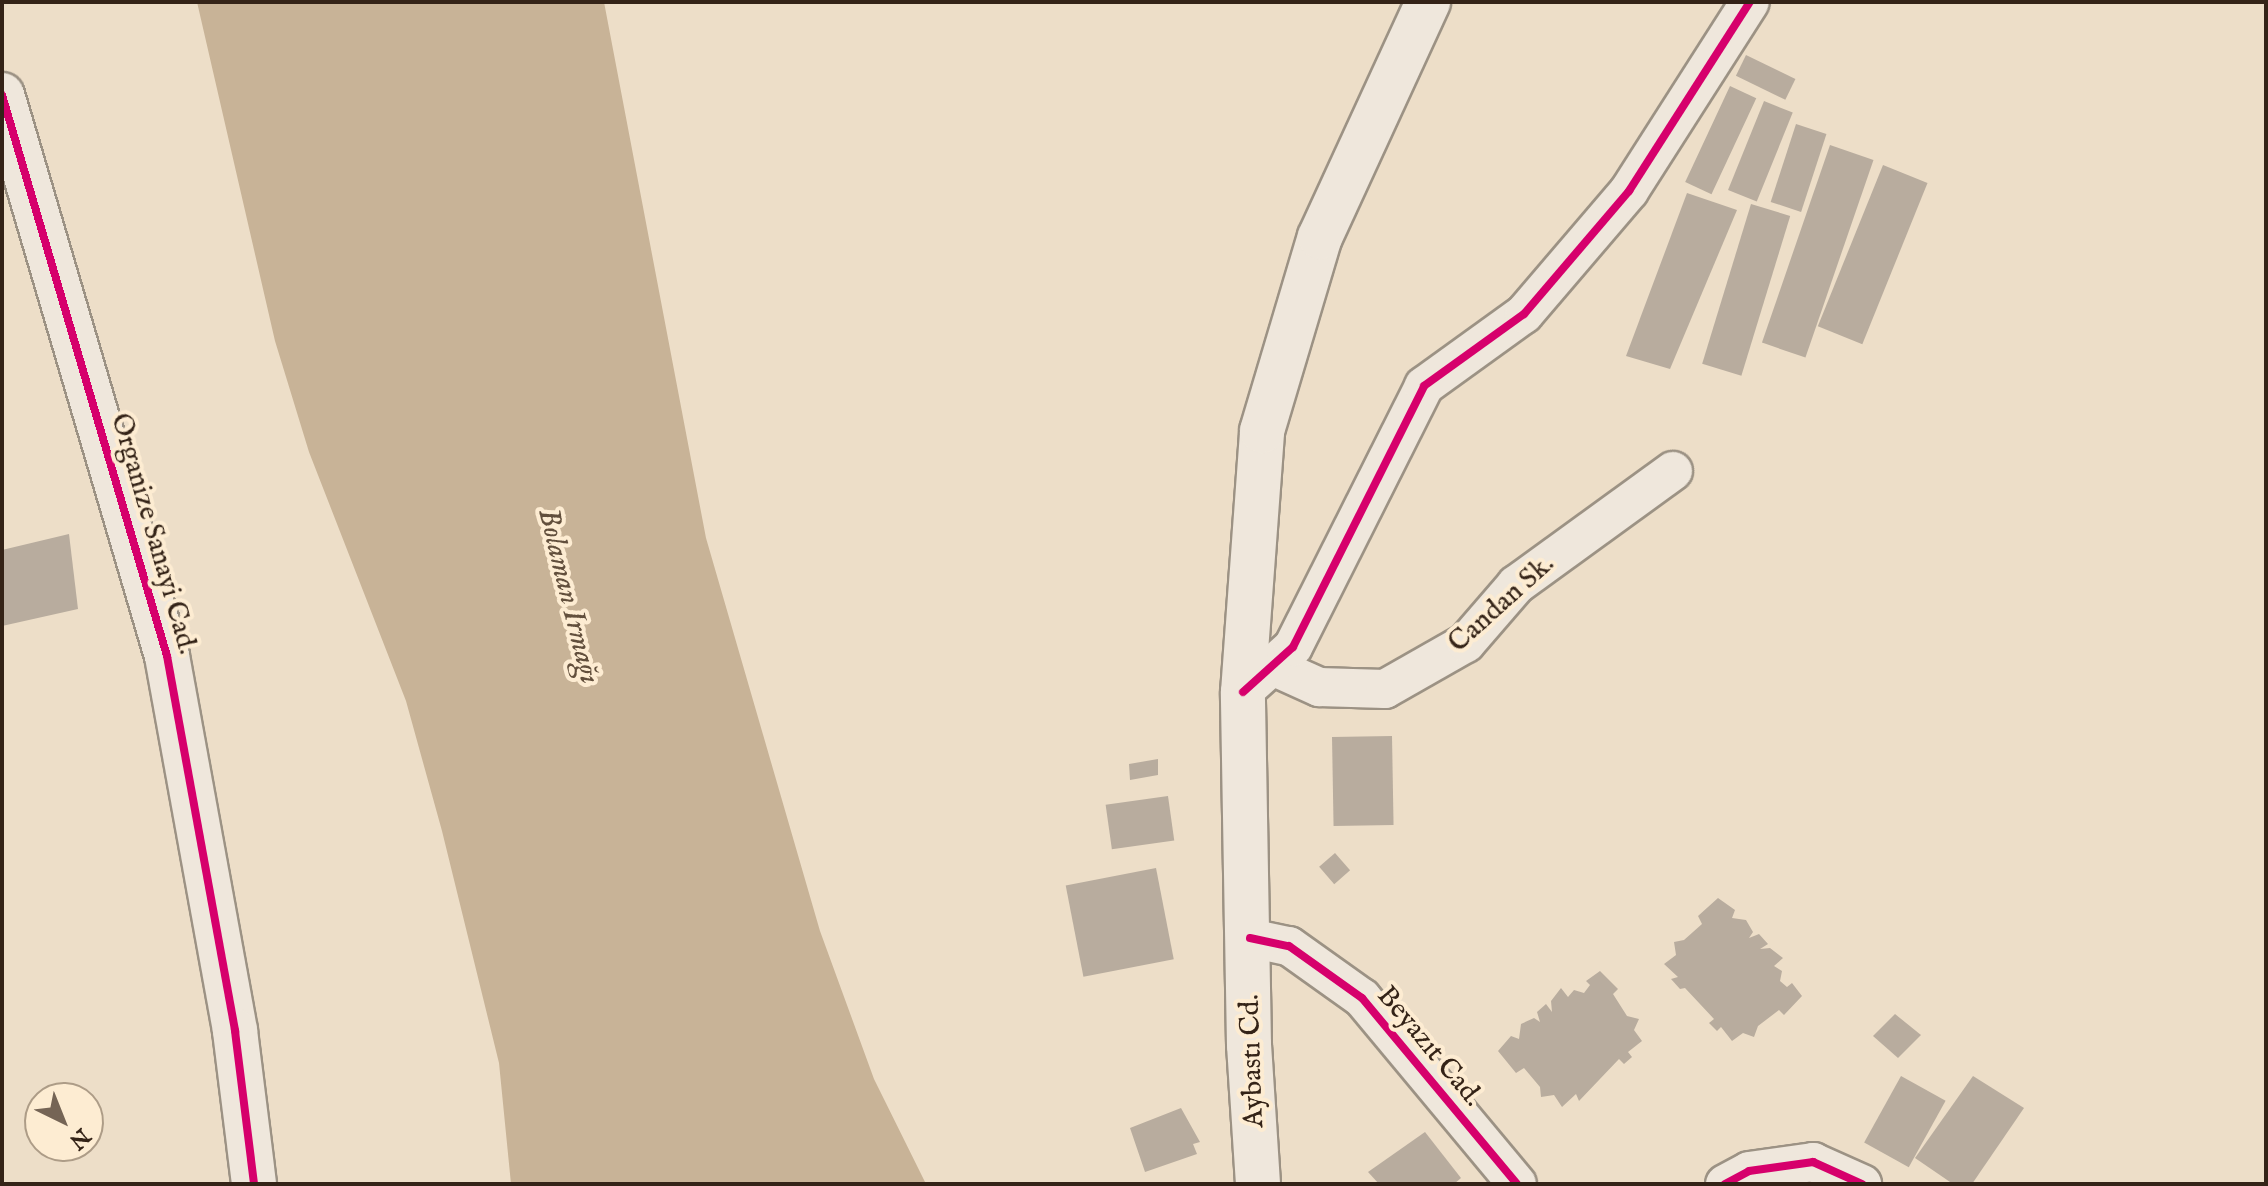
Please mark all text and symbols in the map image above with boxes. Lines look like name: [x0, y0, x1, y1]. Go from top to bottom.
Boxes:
street label: Organize Sanayi Cad.: [103, 410, 203, 658]
water label: Bolaman Irmağı: [529, 504, 607, 688]
street label: Candan Sk.: [1442, 548, 1562, 660]
street label: Beyazıt Cad.: [1369, 980, 1489, 1114]
street label: Aybastı Cd.: [1234, 994, 1272, 1128]
north arrow: [24, 1082, 104, 1162]
text: N: [62, 1121, 96, 1155]

